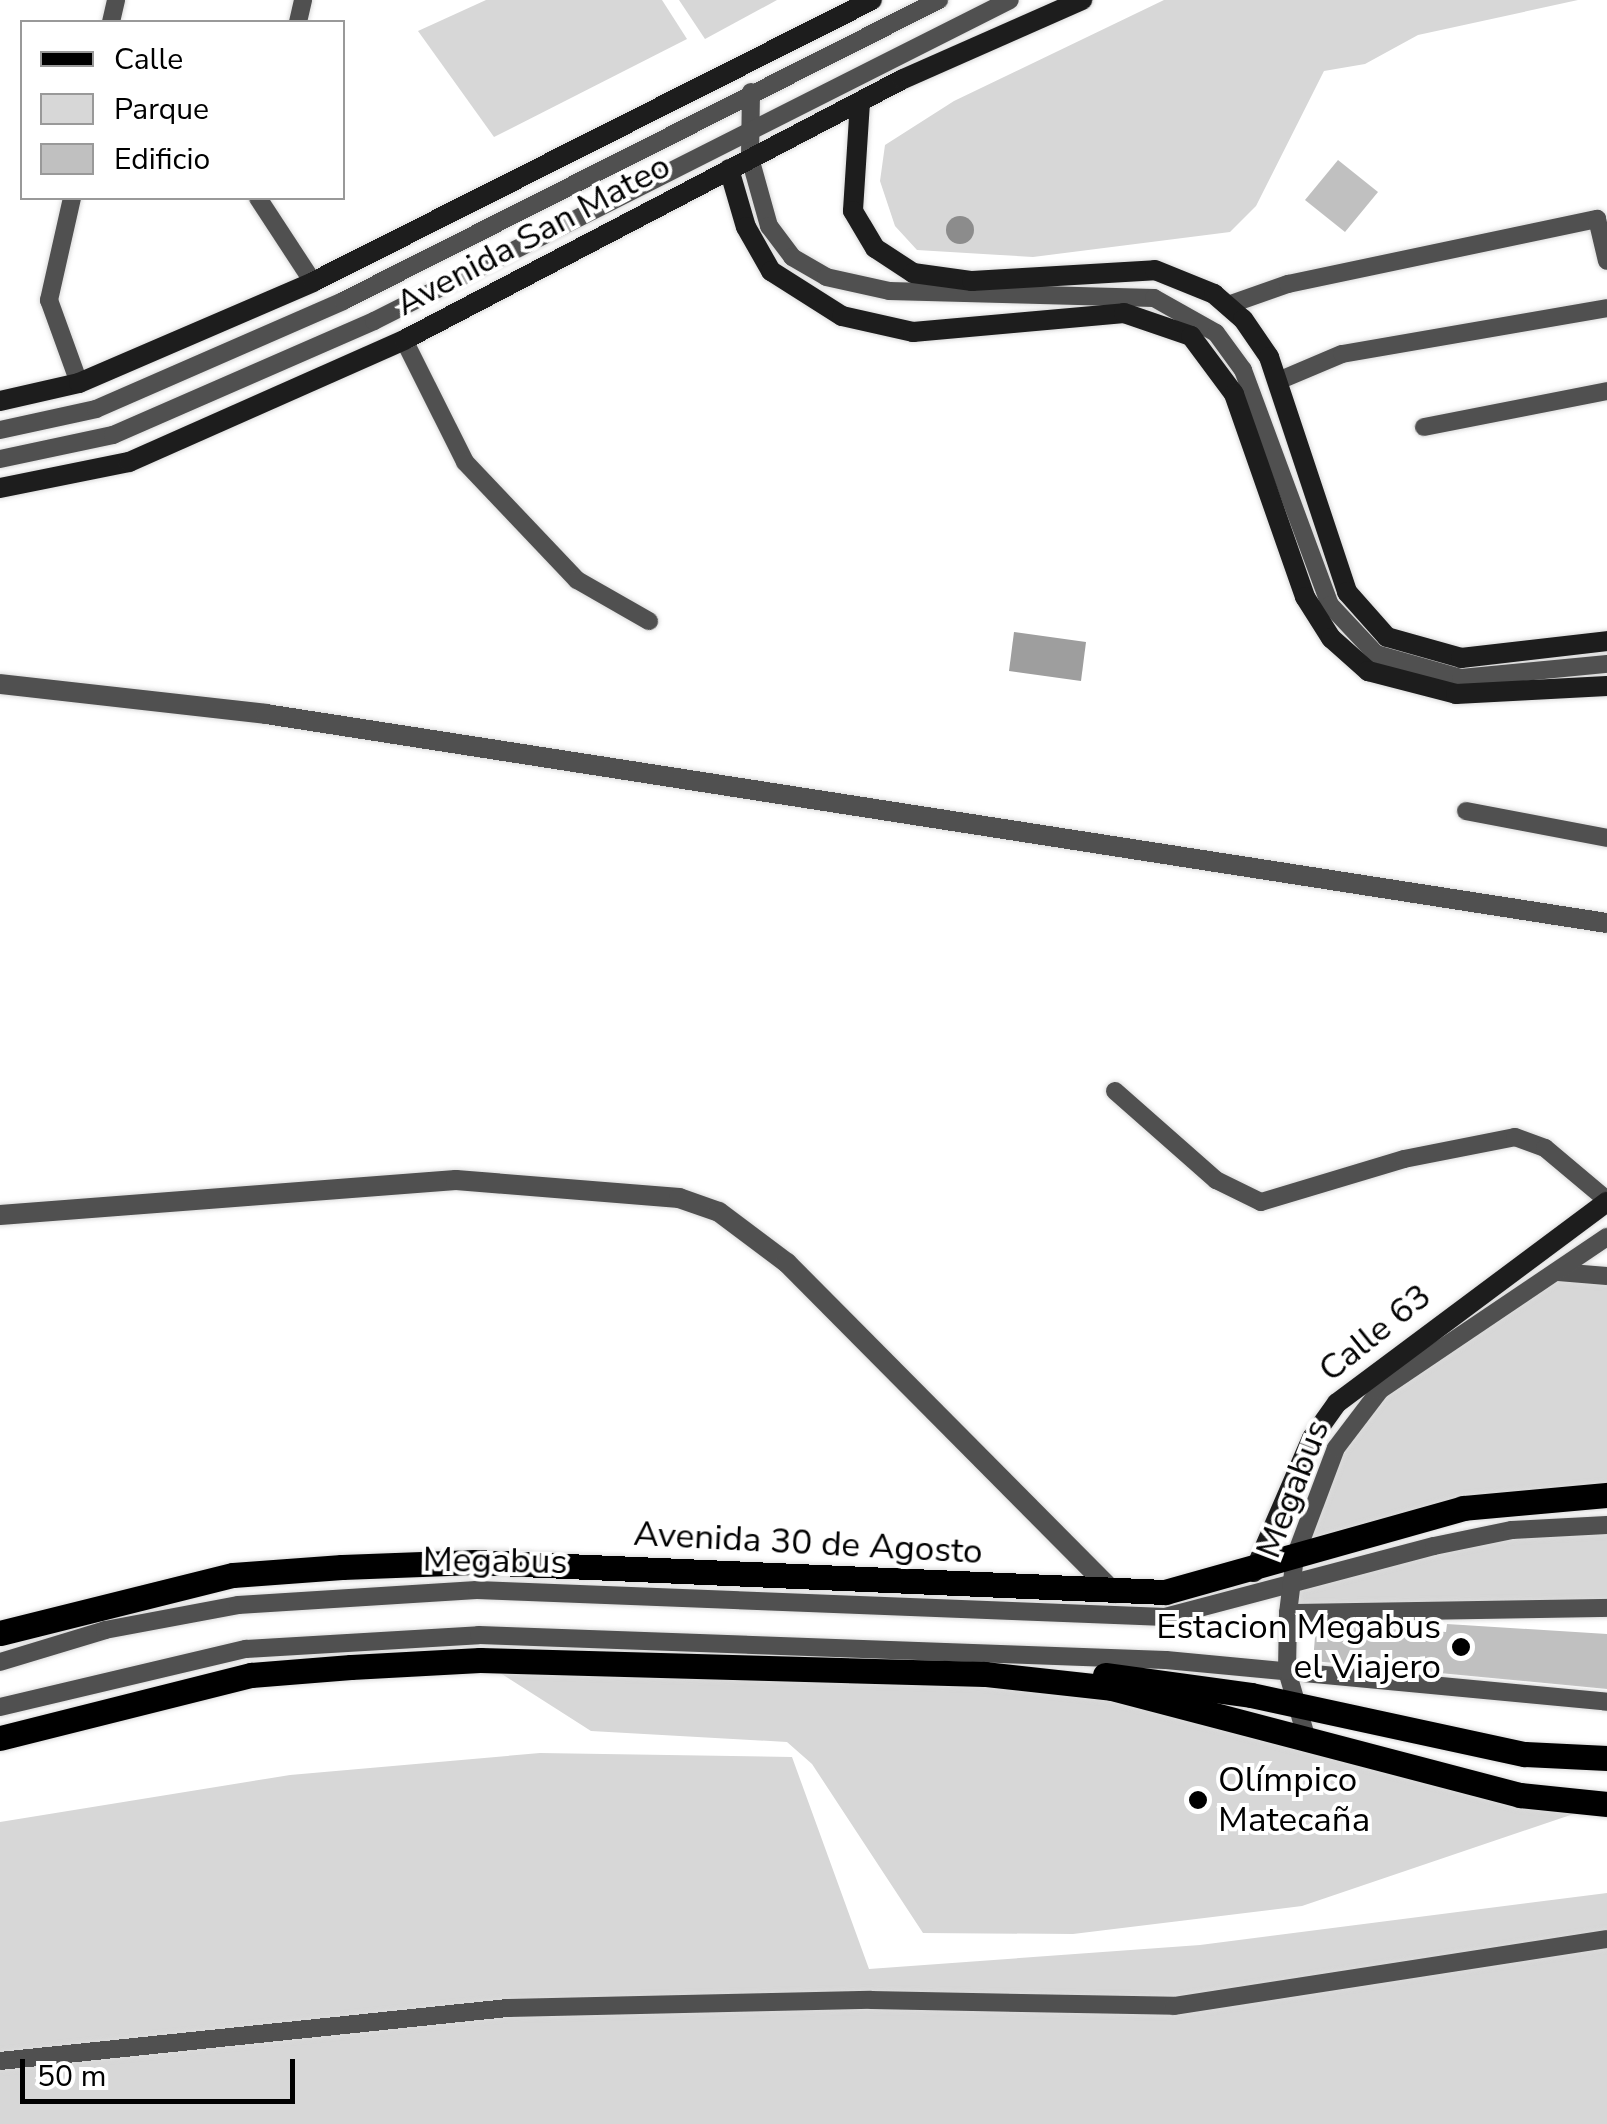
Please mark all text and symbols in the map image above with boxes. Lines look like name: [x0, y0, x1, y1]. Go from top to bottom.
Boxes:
legend: [20, 20, 345, 200]
text: Calle: [114, 39, 183, 80]
text: Parque: [114, 89, 209, 130]
text: Edificio: [114, 139, 210, 180]
street label: Avenida San Mateo: [389, 145, 677, 325]
street label: Calle 63: [1311, 1275, 1439, 1391]
street label: Megabus: [1248, 1414, 1338, 1564]
street label: Avenida 30 de Agosto: [632, 1513, 984, 1573]
street label: Megabus: [422, 1539, 568, 1583]
place label: Estacion Megabus el Viajero: [1156, 1606, 1441, 1688]
marker: Estacion Megabus el Viajero: [1450, 1636, 1472, 1658]
place label: Olímpico Matecaña: [1218, 1759, 1370, 1841]
marker: Olímpico Matecaña: [1187, 1789, 1209, 1811]
scale bar: [25, 2039, 300, 2101]
text: 50 m: [37, 2056, 106, 2097]

